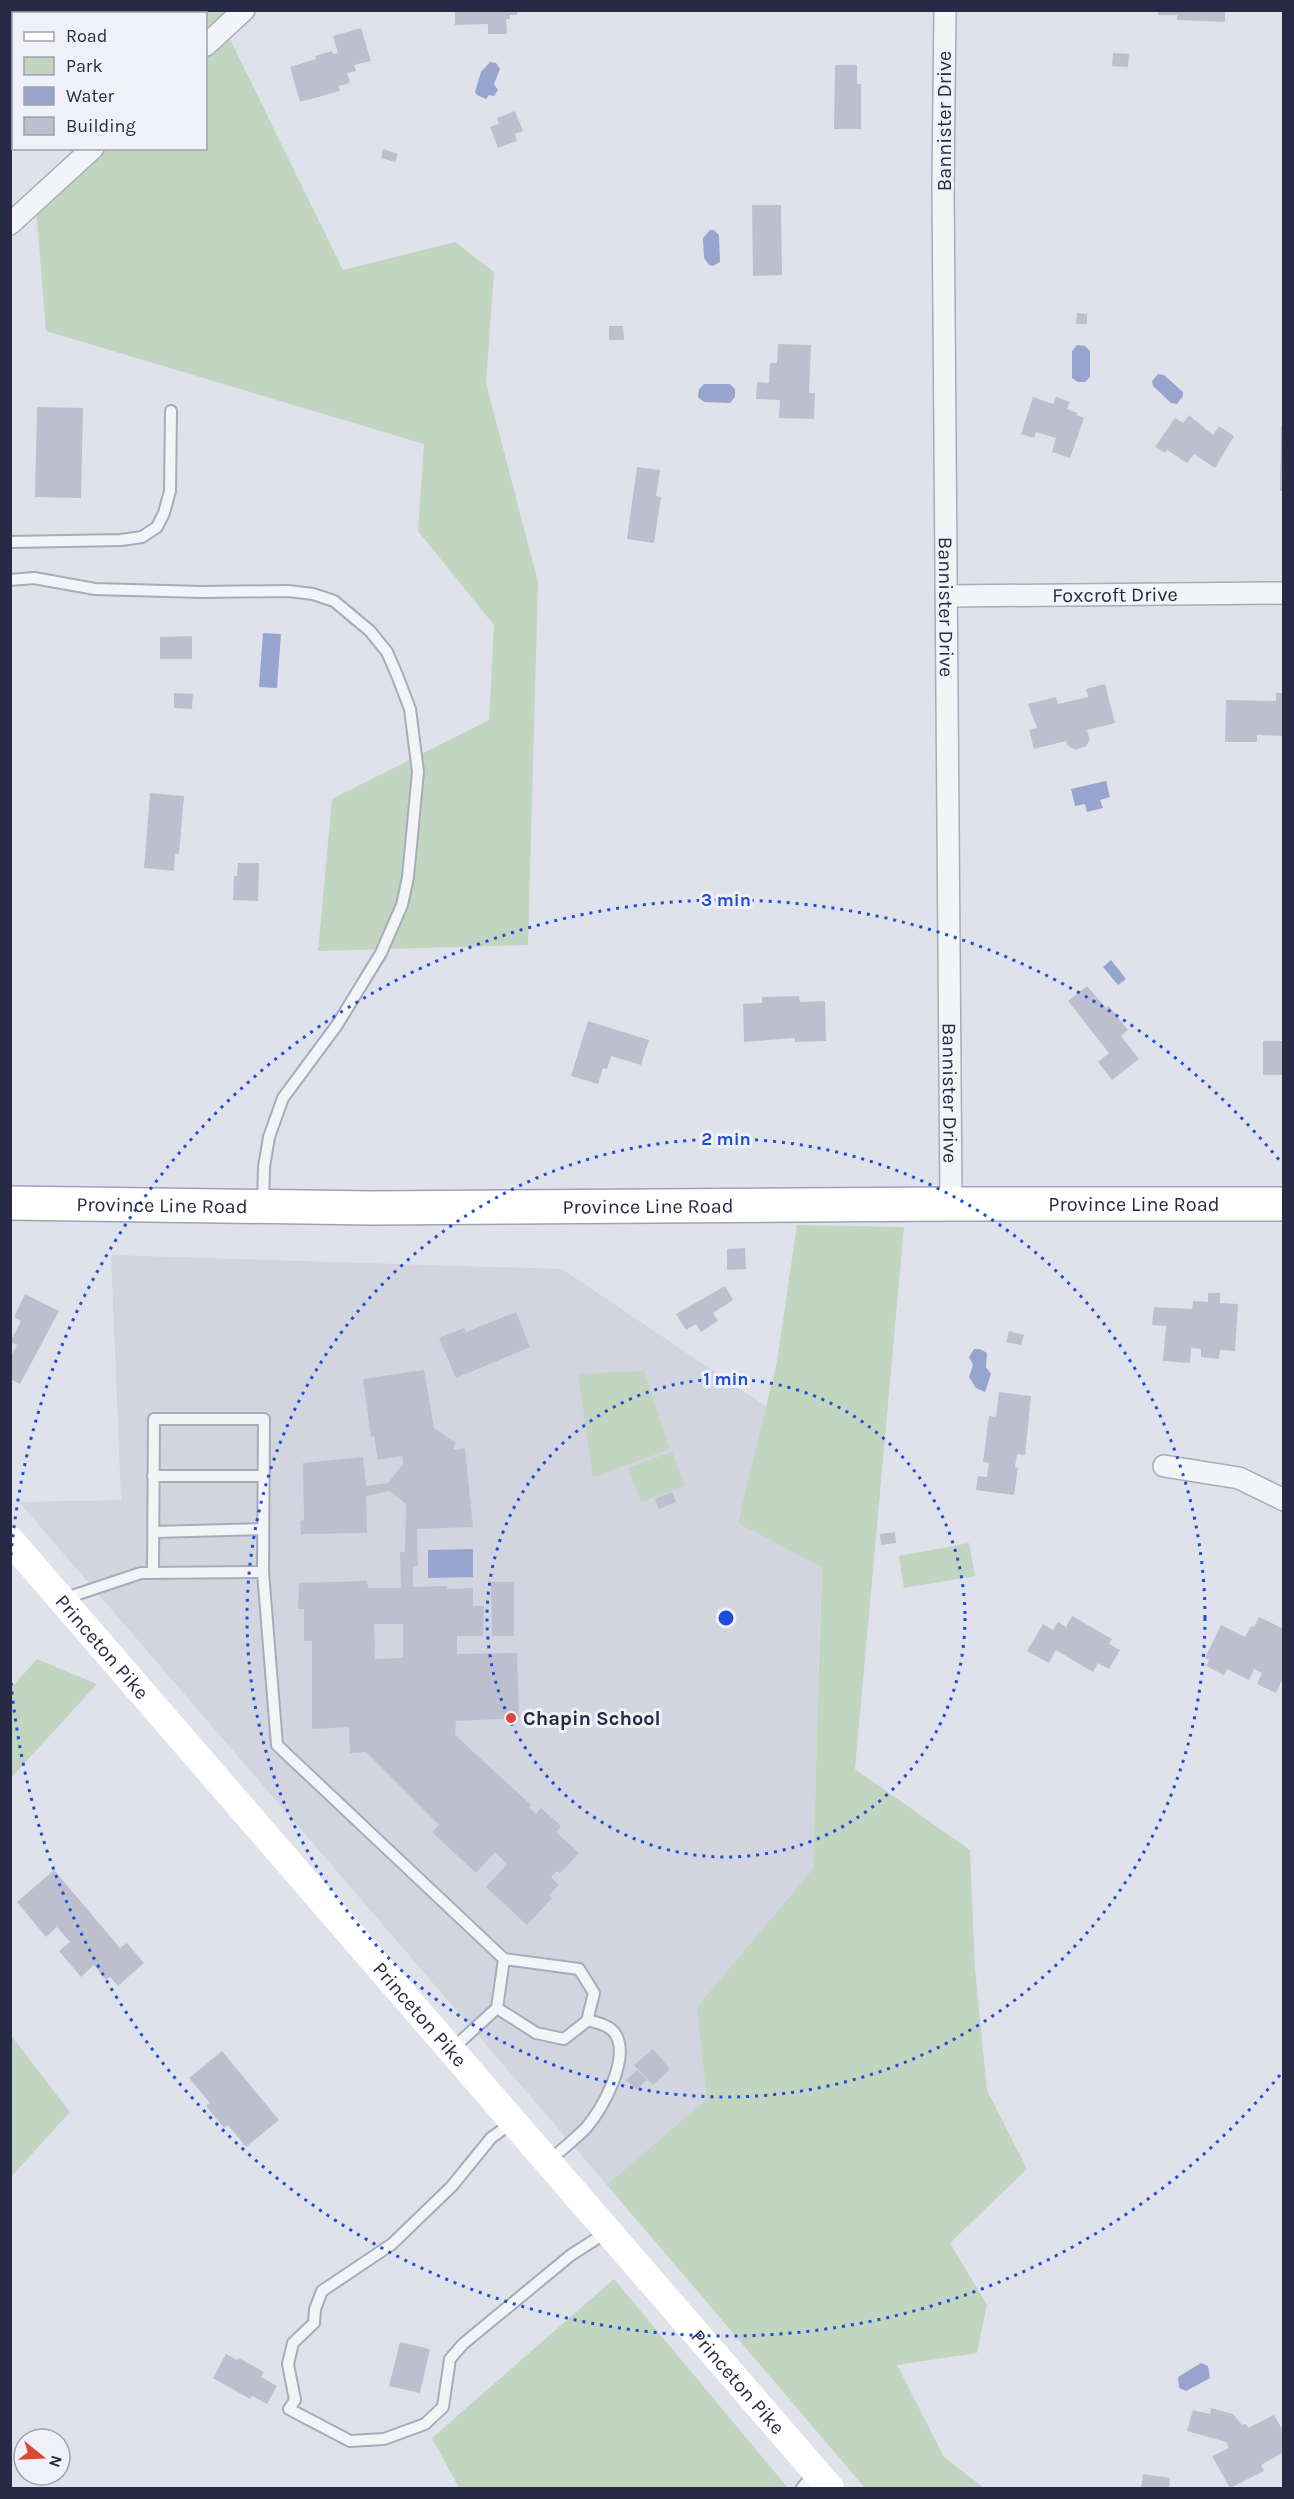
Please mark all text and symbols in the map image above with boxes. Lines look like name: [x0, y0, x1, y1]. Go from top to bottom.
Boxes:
legend: [12, 12, 207, 150]
text: Road: [66, 25, 107, 47]
street label: Bannister Drive: [933, 51, 956, 191]
text: Park: [66, 55, 103, 77]
text: Water: [66, 85, 114, 107]
text: Building: [66, 115, 136, 137]
street label: Bannister Drive: [934, 537, 958, 677]
street label: Foxcroft Drive: [1052, 583, 1178, 607]
text: 3 min: [701, 889, 751, 911]
street label: Bannister Drive: [938, 1023, 962, 1163]
text: 2 min: [701, 1128, 751, 1150]
street label: Province Line Road: [76, 1193, 248, 1218]
street label: Province Line Road: [1048, 1193, 1220, 1216]
street label: Province Line Road: [562, 1195, 734, 1219]
text: 1 min: [703, 1368, 749, 1390]
street label: Princeton Pike: [50, 1590, 153, 1704]
centre of rings: [716, 1608, 736, 1628]
place label: Chapin School: [523, 1707, 661, 1730]
marker: Chapin School: [504, 1711, 518, 1725]
street label: Princeton Pike: [368, 1958, 471, 2072]
street label: Princeton Pike: [686, 2325, 789, 2439]
north arrow: [12, 2427, 72, 2487]
text: N: [45, 2453, 67, 2470]

